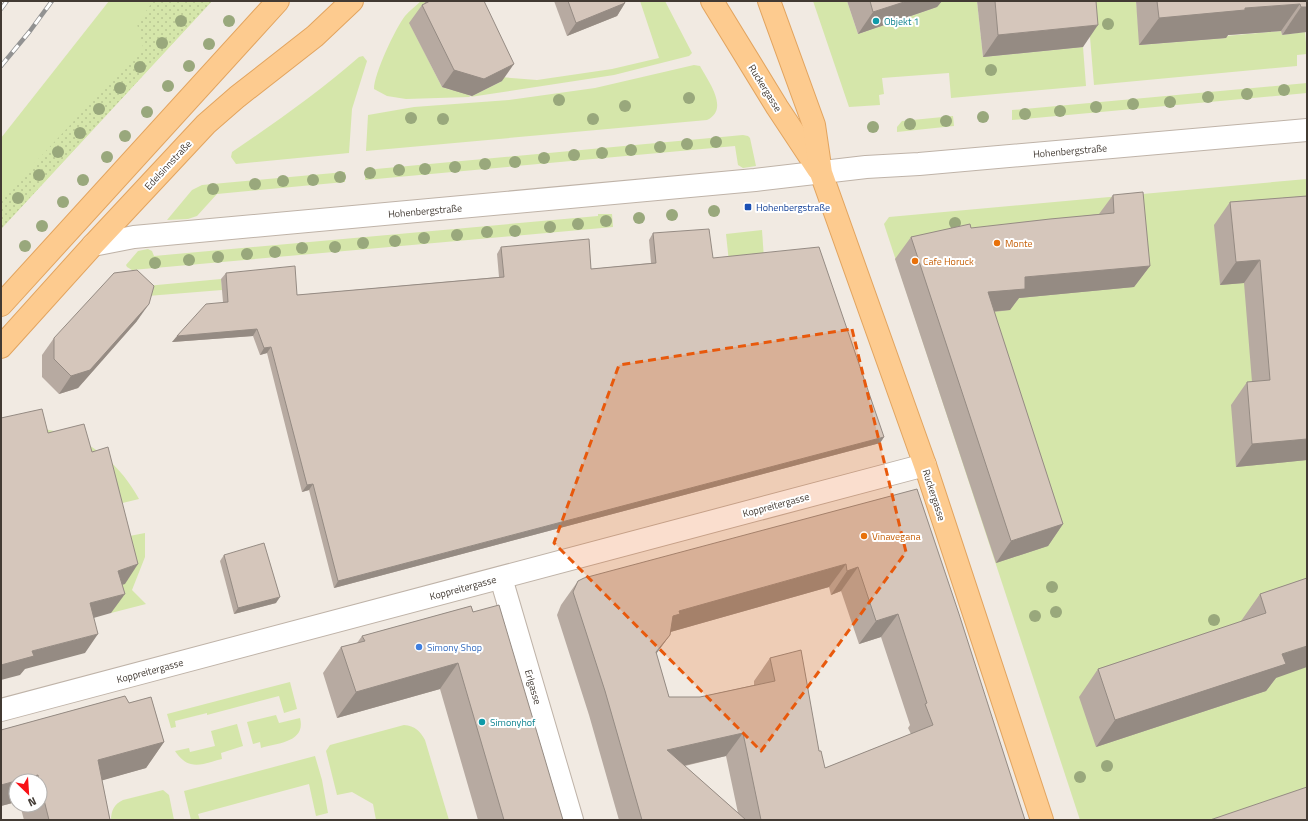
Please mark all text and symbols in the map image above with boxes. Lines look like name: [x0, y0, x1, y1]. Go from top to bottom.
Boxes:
place label: Objekt 1: [884, 14, 919, 29]
marker: Objekt 1: [871, 16, 881, 26]
street label: Ruckergasse: [744, 61, 786, 115]
street label: Edelsinnstraße: [141, 137, 195, 193]
street label: Hohenbergstraße: [1032, 140, 1108, 162]
street label: Hohenbergstraße: [387, 200, 463, 222]
place label: Hohenbergstraße: [756, 200, 830, 215]
marker: Hohenbergstraße: [743, 202, 753, 212]
place label: Monte: [1005, 236, 1033, 251]
marker: Monte: [992, 238, 1002, 248]
place label: Cafe Horuck: [923, 254, 974, 269]
marker: Cafe Horuck: [910, 256, 920, 266]
street label: Ruckergasse: [919, 467, 949, 523]
street label: Koppreitergasse: [741, 489, 811, 521]
place label: Vinavegana: [872, 529, 921, 544]
marker: Vinavegana: [859, 531, 869, 541]
street label: Koppreitergasse: [428, 572, 498, 604]
place label: Simony Shop: [427, 640, 482, 655]
marker: Simony Shop: [414, 642, 424, 652]
street label: Koppreitergasse: [115, 655, 185, 687]
street label: Erlgasse: [521, 668, 545, 706]
place label: Simonyhof: [490, 715, 536, 730]
marker: Simonyhof: [477, 717, 487, 727]
north arrow: [8, 773, 48, 813]
text: N: [25, 793, 39, 811]

